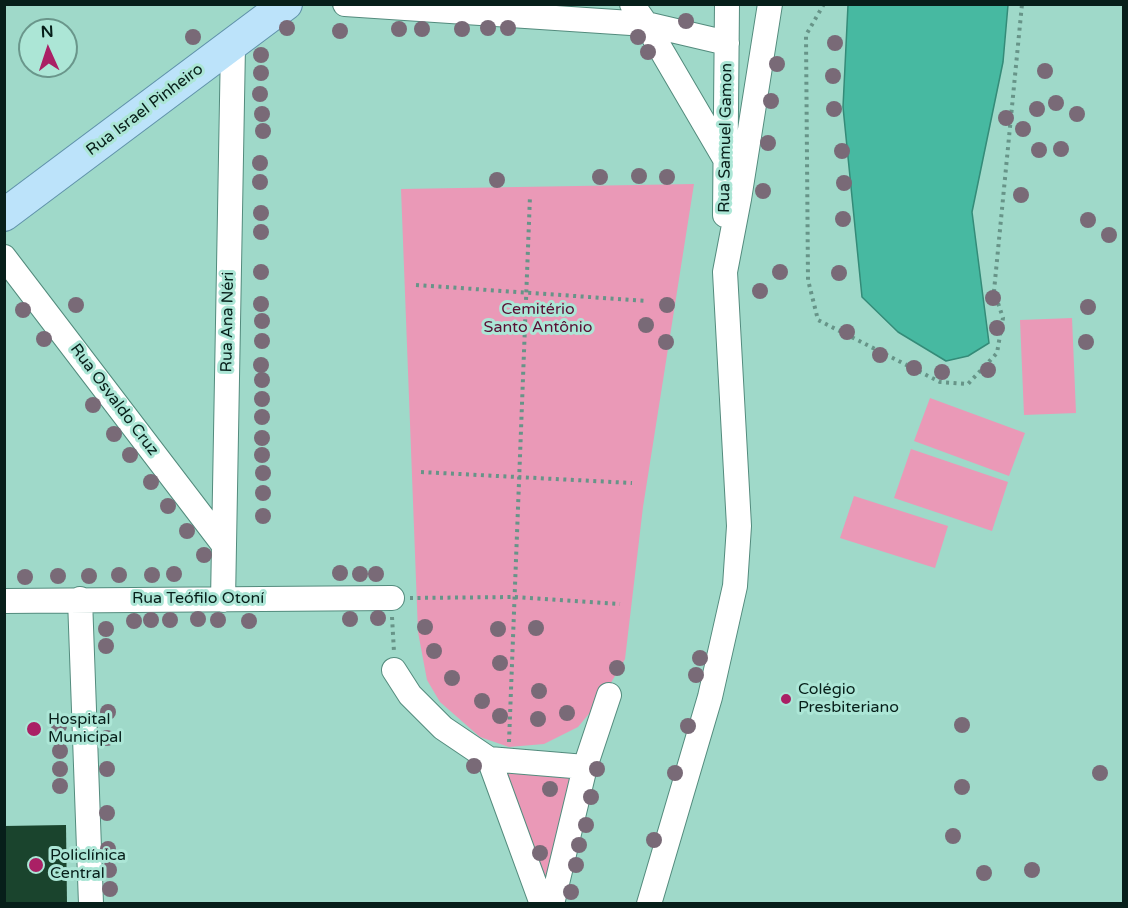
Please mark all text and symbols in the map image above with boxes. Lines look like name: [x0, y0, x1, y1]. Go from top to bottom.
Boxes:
north arrow: [18, 18, 78, 78]
text: N: [40, 22, 54, 42]
street label: Rua Israel Pinheiro: [83, 60, 207, 160]
street label: Rua Samuel Gamon: [715, 63, 737, 213]
street label: Rua Ana Néri: [218, 271, 238, 373]
park label: Cemitério Santo Antônio: [484, 300, 592, 338]
street label: Rua Osvaldo Cruz: [66, 340, 162, 460]
street label: Rua Teófilo Otoní: [132, 589, 264, 609]
place label: Colégio Presbiteriano: [798, 680, 899, 718]
marker: Colégio Presbiteriano: [779, 692, 793, 706]
place label: Hospital Municipal: [48, 710, 122, 748]
marker: Hospital Municipal: [25, 720, 43, 738]
place label: Policlínica Central: [50, 846, 126, 884]
marker: Policlínica Central: [27, 856, 45, 874]

